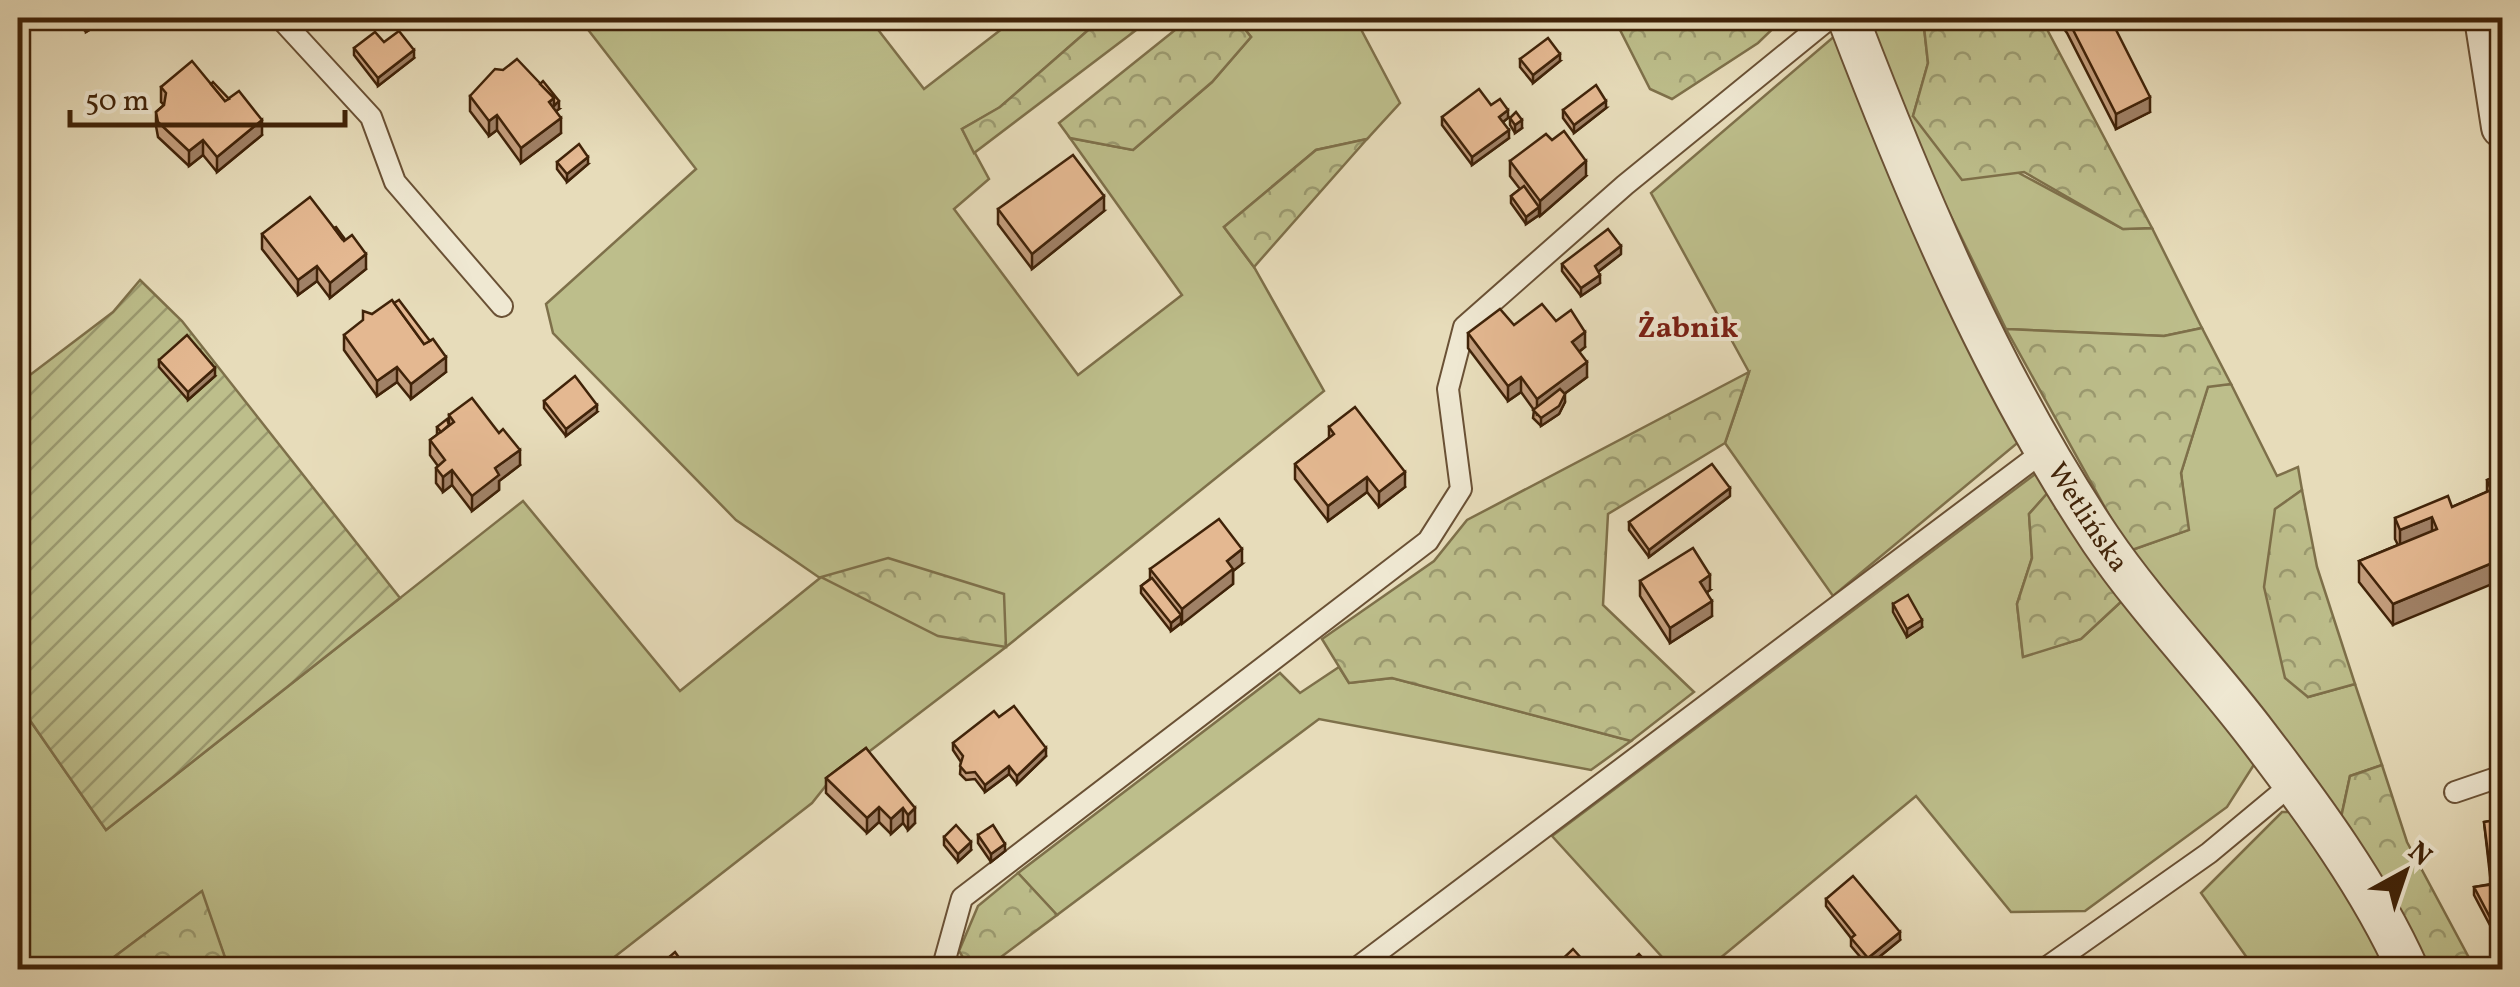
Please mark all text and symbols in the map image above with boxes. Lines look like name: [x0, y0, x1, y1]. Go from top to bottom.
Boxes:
scale bar: [70, 65, 345, 127]
text: 50 m: [85, 81, 149, 123]
district label: Żabnik: [1638, 308, 1738, 350]
street label: Wetlińska: [2037, 455, 2137, 580]
north arrow: [2355, 822, 2455, 922]
text: N: [2399, 833, 2440, 876]

